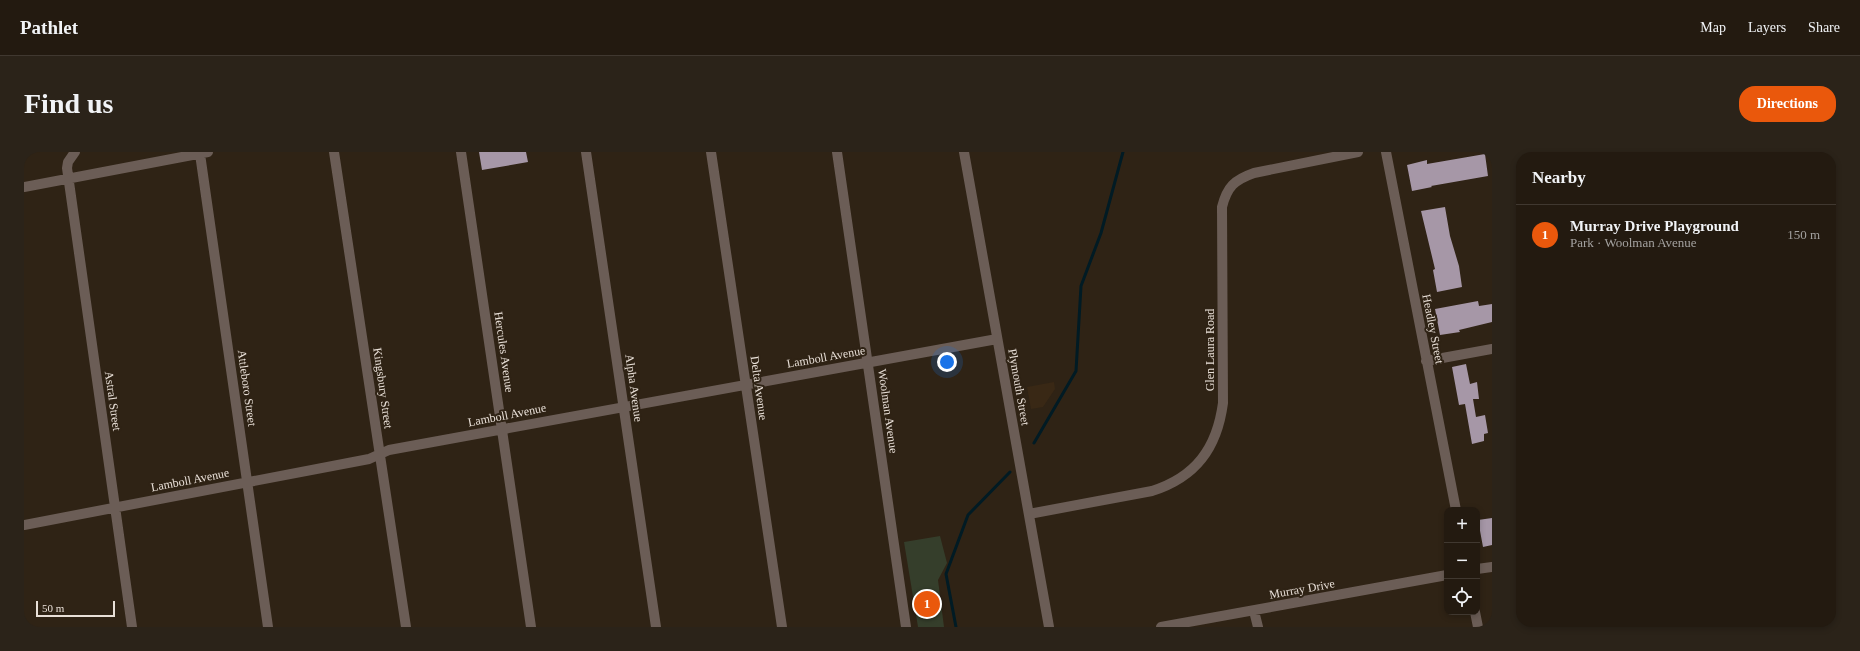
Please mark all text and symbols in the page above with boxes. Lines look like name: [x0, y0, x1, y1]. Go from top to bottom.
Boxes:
text: Pathlet: [20, 17, 78, 38]
text: Map: [1700, 20, 1726, 35]
text: Layers: [1748, 20, 1786, 35]
text: Share: [1808, 20, 1840, 35]
button: Directions: [1739, 86, 1836, 122]
text: Find us: [24, 88, 114, 119]
text: Nearby: [1532, 168, 1586, 187]
text: Murray Drive Playground: [1570, 218, 1739, 234]
text: 1: [1542, 227, 1548, 242]
text: 150 m: [1787, 227, 1820, 242]
text: Park · Woolman Avenue: [1570, 235, 1697, 250]
street label: Headley Street: [1419, 293, 1447, 366]
street label: Glen Laura Road: [1203, 309, 1217, 391]
street label: Hercules Avenue: [491, 311, 517, 393]
street label: Lamboll Avenue: [786, 343, 866, 371]
street label: Kingsbury Street: [370, 347, 396, 430]
street label: Plymouth Street: [1005, 348, 1033, 427]
street label: Attleboro Street: [235, 349, 259, 428]
your location: [937, 352, 957, 372]
street label: Alpha Avenue: [622, 353, 646, 423]
street label: Delta Avenue: [748, 355, 770, 421]
street label: Woolman Avenue: [875, 368, 901, 454]
street label: Astral Street: [102, 370, 124, 432]
street label: Lamboll Avenue: [467, 401, 547, 429]
street label: Lamboll Avenue: [150, 466, 230, 494]
map controls: [1444, 507, 1480, 615]
button: +: [1444, 507, 1480, 543]
button: −: [1444, 543, 1480, 579]
street label: Murray Drive: [1268, 576, 1336, 602]
button: locate: [1444, 579, 1480, 615]
pin: 1: [914, 589, 940, 619]
scale bar: [36, 599, 115, 618]
text: 50 m: [42, 602, 64, 614]

